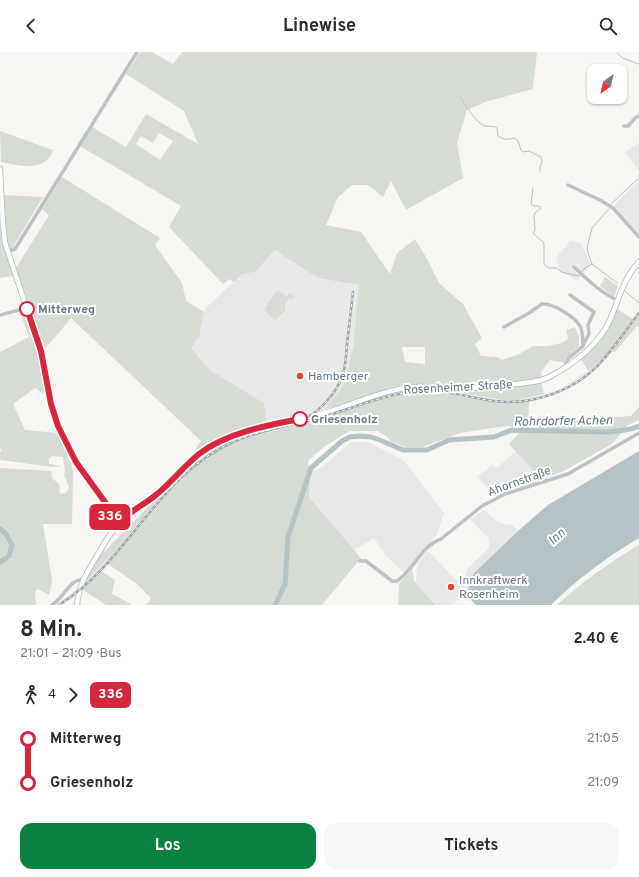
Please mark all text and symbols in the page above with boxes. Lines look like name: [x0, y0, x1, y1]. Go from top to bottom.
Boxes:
icon: back: [20, 15, 42, 37]
text: Linewise: [283, 15, 356, 38]
icon: search: [597, 15, 619, 37]
north arrow: [587, 64, 627, 104]
map controls: [587, 64, 627, 104]
marker: Mitterweg: [19, 301, 35, 317]
place label: Mitterweg: [38, 302, 95, 318]
place label: Hamberger: [308, 369, 369, 385]
marker: Hamberger: [295, 371, 305, 381]
street label: Rosenheimer Straße: [403, 377, 513, 399]
marker: Griesenholz: [292, 411, 308, 427]
place label: Griesenholz: [311, 412, 378, 428]
water label: Rohrdorfer Achen: [513, 413, 613, 431]
street label: Ahornstraße: [485, 463, 553, 501]
line badge: 336: [87, 504, 133, 530]
text: 336: [97, 508, 123, 525]
water label: Inn: [545, 526, 569, 549]
place label: Innkraftwerk Rosenheim: [459, 573, 528, 603]
marker: Innkraftwerk Rosenheim: [446, 582, 456, 592]
text: 8 Min.: [20, 617, 82, 644]
text: 2.40 €: [573, 630, 619, 649]
text: 21:01 – 21:09 · Bus: [20, 646, 122, 662]
icon: walk: [20, 684, 42, 706]
icon: forward: [62, 684, 84, 706]
text: 336: [98, 686, 123, 703]
text: 4: [48, 687, 56, 703]
text: Mitterweg: [50, 730, 121, 749]
text: 21:05: [587, 731, 619, 747]
text: Griesenholz: [50, 774, 133, 793]
text: 21:09: [587, 775, 619, 791]
button: Los: [20, 823, 316, 869]
button: Tickets: [324, 823, 619, 869]

